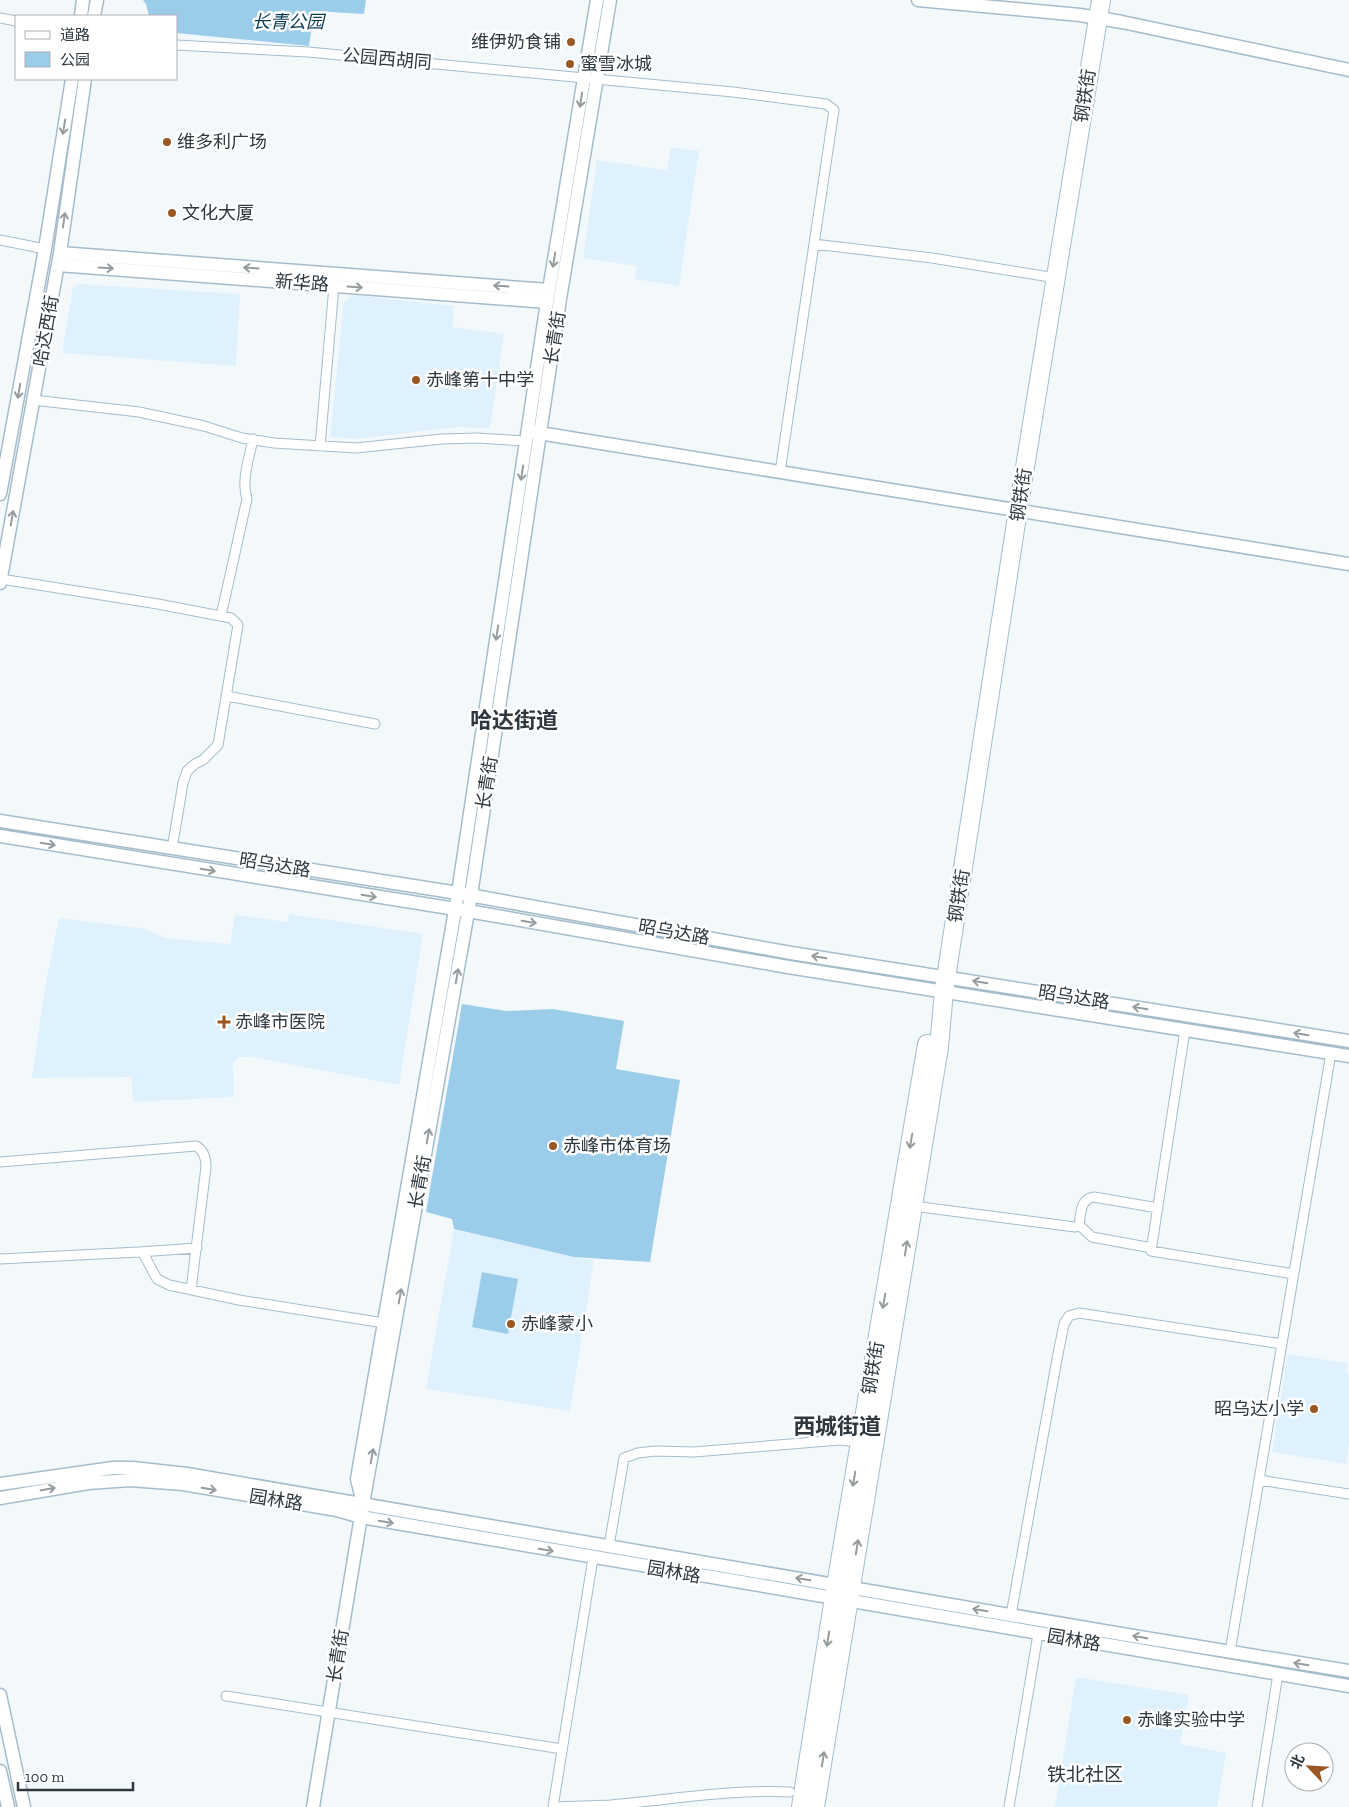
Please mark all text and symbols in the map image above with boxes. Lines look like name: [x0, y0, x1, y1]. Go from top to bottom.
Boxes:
park label: 长青公园: [252, 11, 327, 33]
legend: [15, 15, 178, 80]
text: 道路: [60, 26, 90, 44]
place label: 维伊奶食铺: [471, 31, 561, 53]
marker: 维伊奶食铺: [565, 36, 577, 48]
street label: 公园西胡同: [341, 44, 433, 74]
text: 公园: [60, 51, 90, 69]
place label: 蜜雪冰城: [580, 53, 652, 75]
marker: 蜜雪冰城: [564, 58, 576, 70]
street label: 钢铁街: [1070, 68, 1100, 124]
one-way arrow: [575, 92, 585, 108]
one-way arrow: [59, 119, 69, 135]
place label: 维多利广场: [177, 131, 267, 153]
marker: 维多利广场: [161, 136, 173, 148]
place label: 文化大厦: [182, 202, 254, 224]
marker: 文化大厦: [166, 207, 178, 219]
one-way arrow: [60, 212, 70, 228]
one-way arrow: [549, 252, 559, 268]
one-way arrow: [244, 263, 260, 272]
one-way arrow: [98, 264, 114, 273]
street label: 新华路: [274, 270, 330, 296]
one-way arrow: [493, 282, 509, 291]
one-way arrow: [347, 283, 363, 292]
street label: 哈达西街: [29, 294, 63, 368]
street label: 长青街: [540, 310, 570, 366]
place label: 赤峰第十中学: [426, 369, 534, 391]
marker: 赤峰第十中学: [410, 374, 422, 386]
one-way arrow: [13, 382, 23, 398]
one-way arrow: [516, 464, 526, 480]
street label: 钢铁街: [1006, 467, 1036, 523]
one-way arrow: [7, 510, 17, 526]
one-way arrow: [492, 625, 502, 641]
district label: 哈达街道: [470, 707, 558, 734]
street label: 长青街: [472, 755, 502, 811]
one-way arrow: [40, 839, 56, 849]
street label: 昭乌达路: [238, 849, 312, 881]
one-way arrow: [200, 866, 216, 876]
street label: 钢铁街: [944, 868, 974, 924]
one-way arrow: [361, 891, 377, 901]
street label: 昭乌达路: [637, 915, 711, 949]
one-way arrow: [521, 917, 537, 927]
one-way arrow: [812, 952, 828, 962]
one-way arrow: [452, 968, 462, 984]
one-way arrow: [972, 977, 988, 987]
street label: 昭乌达路: [1037, 981, 1111, 1013]
one-way arrow: [1133, 1002, 1149, 1012]
place label: 赤峰市医院: [235, 1011, 325, 1033]
marker: 赤峰市医院: [217, 1015, 231, 1029]
one-way arrow: [1293, 1028, 1309, 1038]
one-way arrow: [424, 1128, 434, 1144]
one-way arrow: [905, 1133, 915, 1149]
place label: 赤峰市体育场: [563, 1135, 671, 1157]
marker: 赤峰市体育场: [547, 1140, 559, 1152]
street label: 长青街: [404, 1154, 436, 1210]
one-way arrow: [901, 1240, 911, 1256]
one-way arrow: [396, 1288, 406, 1304]
one-way arrow: [878, 1293, 888, 1309]
place label: 赤峰蒙小: [521, 1313, 593, 1335]
marker: 赤峰蒙小: [505, 1318, 517, 1330]
street label: 钢铁街: [857, 1340, 889, 1396]
place label: 昭乌达小学: [1214, 1398, 1304, 1420]
marker: 昭乌达小学: [1308, 1403, 1320, 1415]
district label: 西城街道: [793, 1413, 881, 1440]
one-way arrow: [368, 1449, 378, 1465]
one-way arrow: [849, 1470, 859, 1486]
one-way arrow: [40, 1484, 56, 1494]
one-way arrow: [201, 1484, 217, 1494]
street label: 园林路: [248, 1485, 304, 1515]
one-way arrow: [378, 1517, 394, 1527]
one-way arrow: [853, 1539, 863, 1555]
one-way arrow: [538, 1545, 554, 1555]
street label: 园林路: [646, 1556, 702, 1588]
one-way arrow: [795, 1574, 811, 1584]
one-way arrow: [973, 1604, 989, 1614]
street label: 园林路: [1046, 1624, 1102, 1656]
street label: 长青街: [323, 1628, 353, 1684]
one-way arrow: [822, 1631, 832, 1647]
one-way arrow: [1133, 1632, 1149, 1642]
one-way arrow: [1293, 1658, 1309, 1668]
place label: 赤峰实验中学: [1137, 1709, 1245, 1731]
marker: 赤峰实验中学: [1121, 1714, 1133, 1726]
north arrow: [1284, 1742, 1334, 1792]
one-way arrow: [818, 1751, 828, 1767]
text: 北: [1287, 1752, 1308, 1772]
scale bar: [18, 1760, 132, 1792]
district label: 铁北社区: [1047, 1763, 1123, 1786]
text: 100 m: [25, 1768, 64, 1786]

